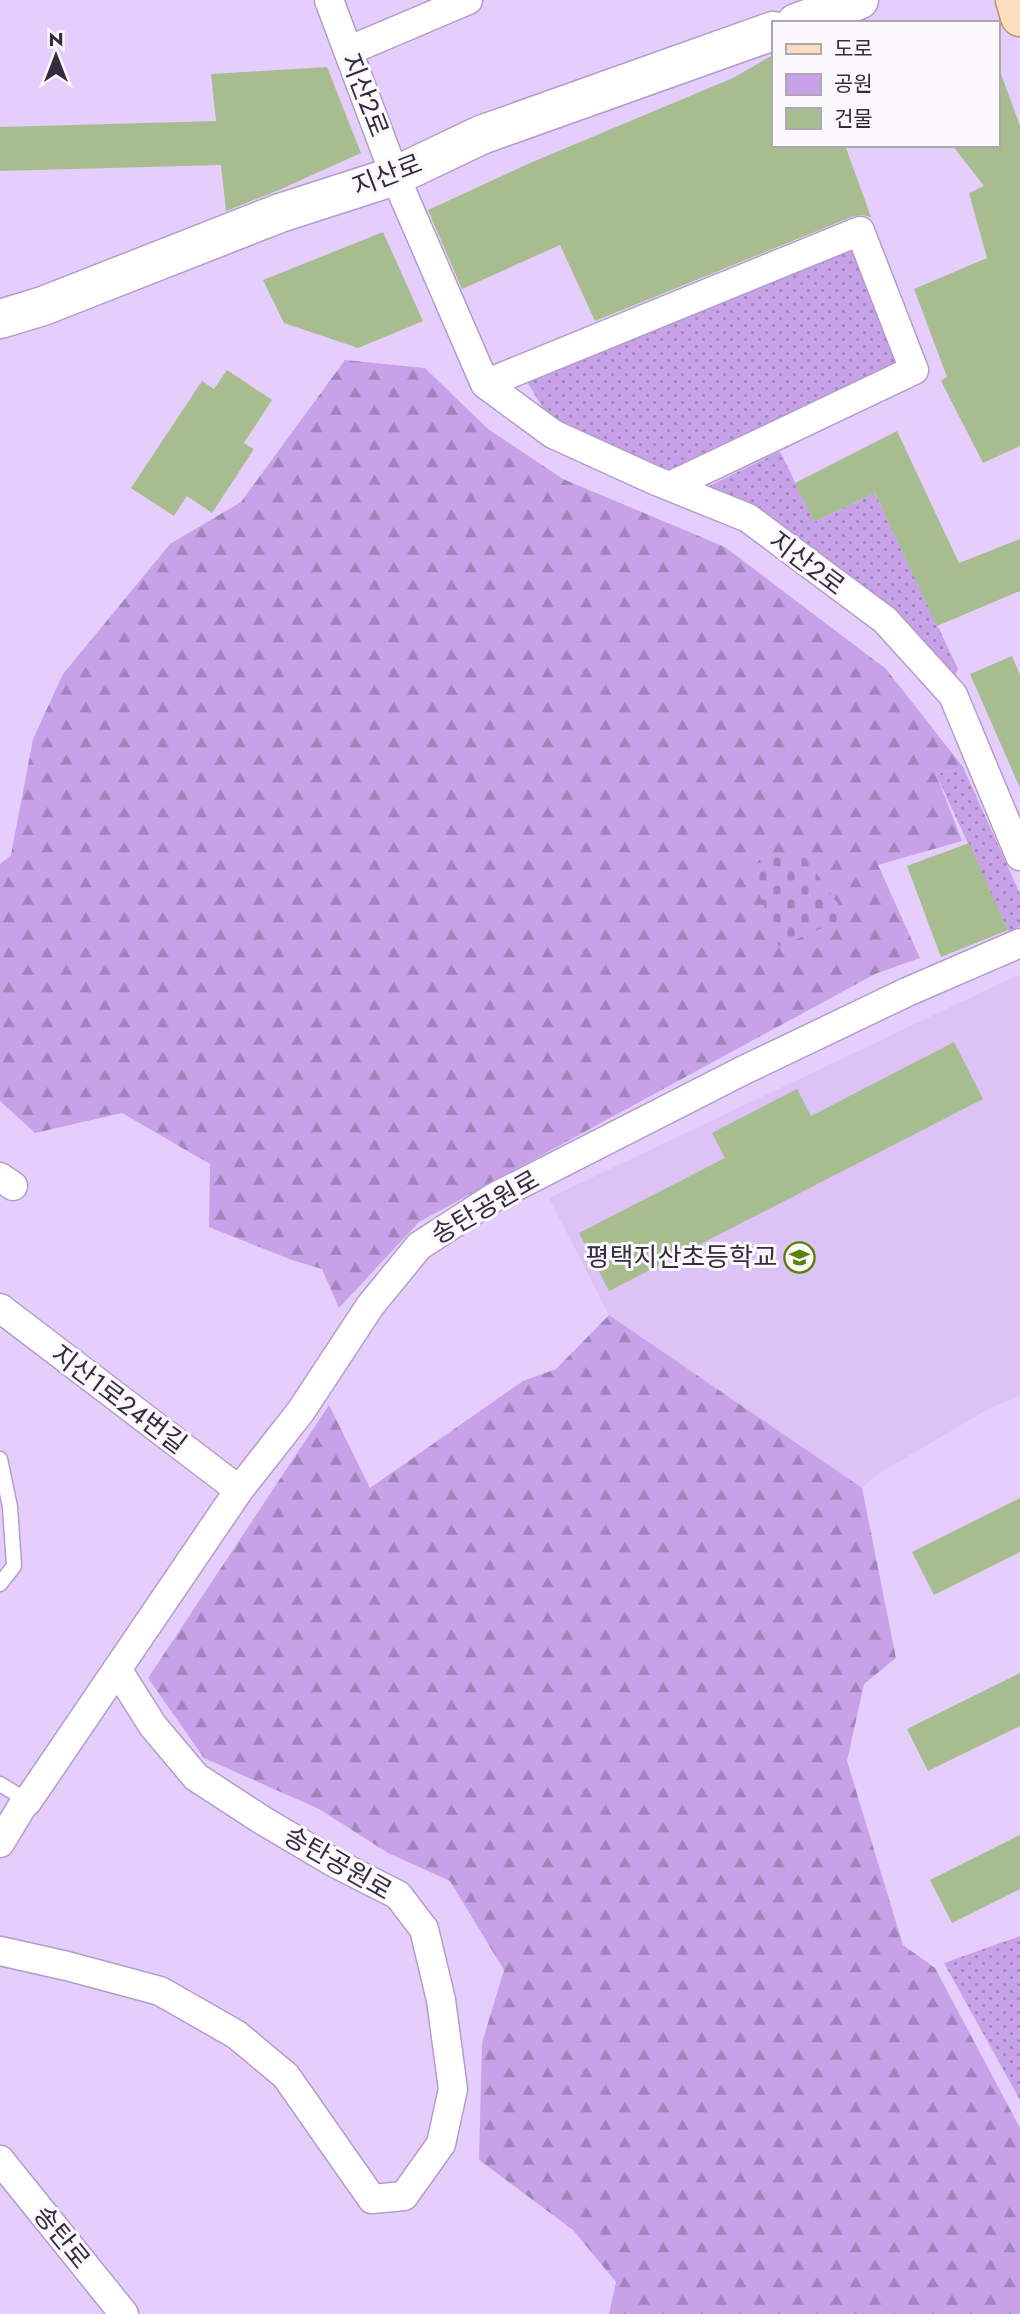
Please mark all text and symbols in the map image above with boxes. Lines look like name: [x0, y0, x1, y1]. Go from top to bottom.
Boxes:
north arrow: [21, 21, 91, 91]
legend: [772, 21, 999, 147]
text: N: [48, 26, 64, 53]
text: 도로: [834, 34, 873, 64]
street label: 지산2로: [332, 48, 398, 142]
text: 공원: [834, 69, 873, 99]
text: 건물: [834, 104, 873, 134]
street label: 지산로: [347, 144, 427, 206]
street label: 지산2로: [761, 522, 853, 604]
street label: 송탄공원로: [424, 1161, 546, 1253]
place label: 평택지산초등학교: [586, 1238, 777, 1276]
school or university icon: 평택지산초등학교: [783, 1240, 817, 1274]
street label: 지산1로24번길: [43, 1335, 195, 1463]
street label: 송탄공원로: [277, 1817, 399, 1909]
street label: 송탄로: [25, 2197, 99, 2277]

